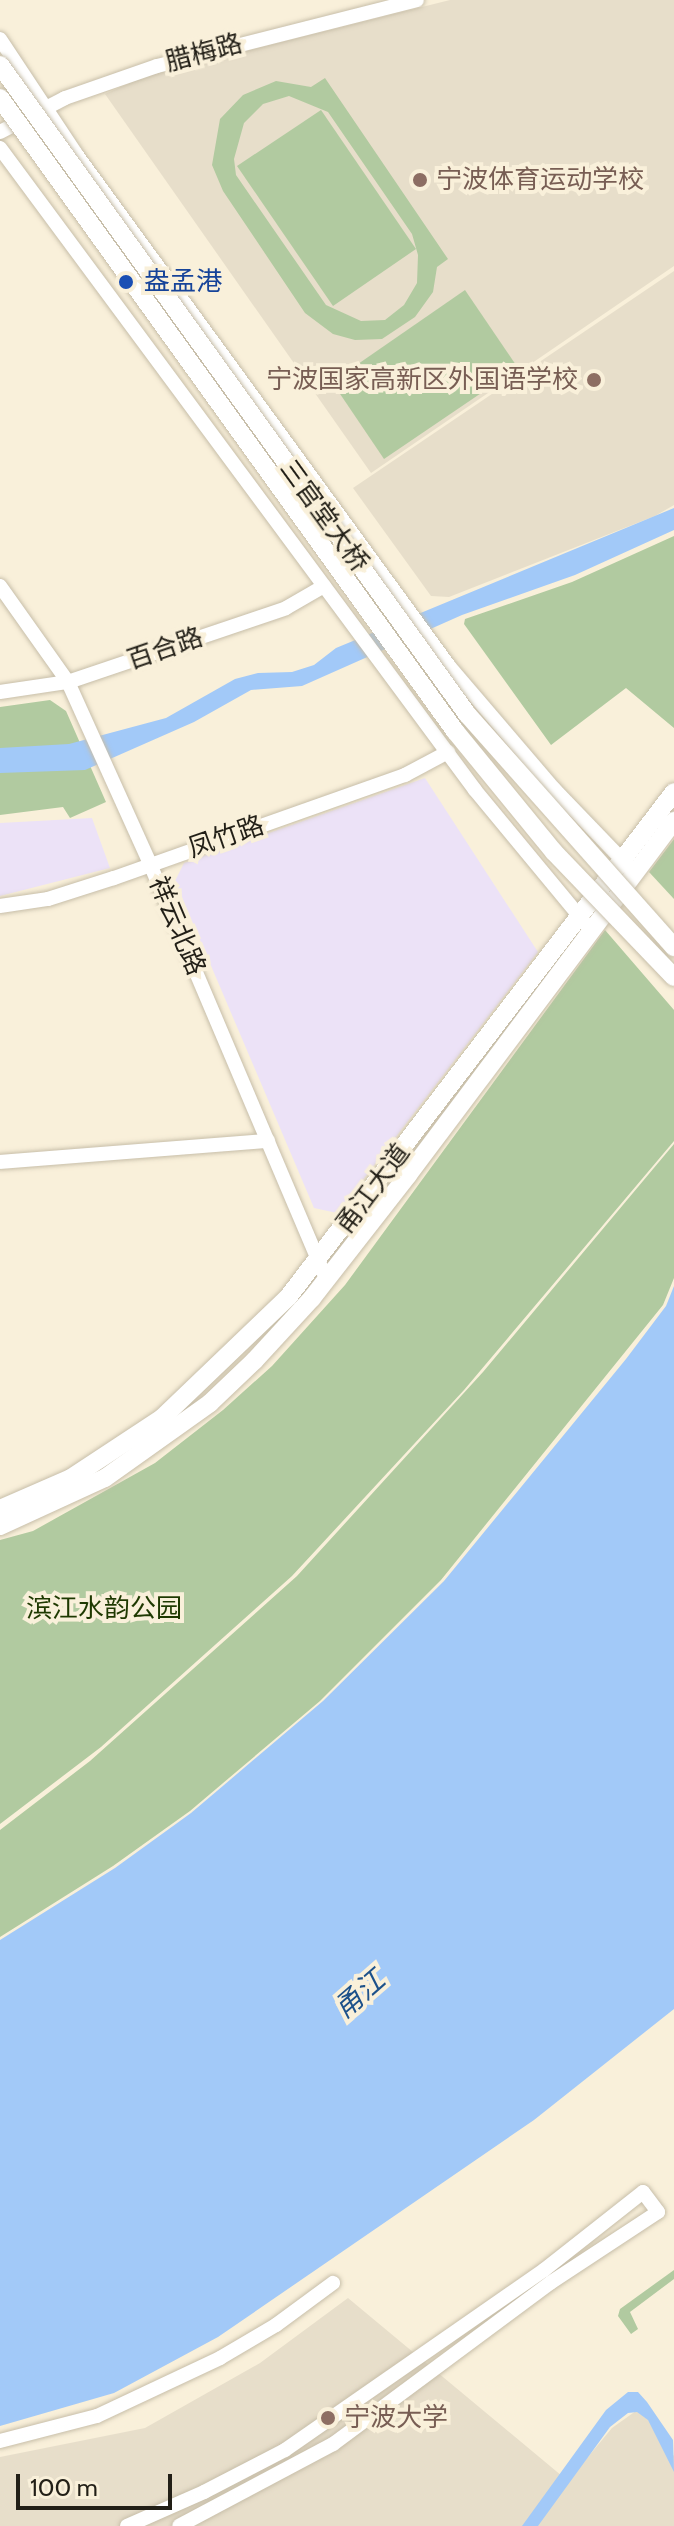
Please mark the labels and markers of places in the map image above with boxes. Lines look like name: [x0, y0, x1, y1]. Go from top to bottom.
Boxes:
place label: 宁波体育运动学校: [436, 164, 644, 196]
marker: 宁波体育运动学校: [411, 171, 429, 189]
place label: 盎孟港: [144, 266, 222, 298]
marker: 盎孟港: [115, 271, 137, 293]
place label: 宁波国家高新区外国语学校: [266, 364, 578, 396]
marker: 宁波国家高新区外国语学校: [585, 371, 603, 389]
place label: 宁波大学: [344, 2402, 448, 2434]
marker: 宁波大学: [319, 2409, 337, 2427]

